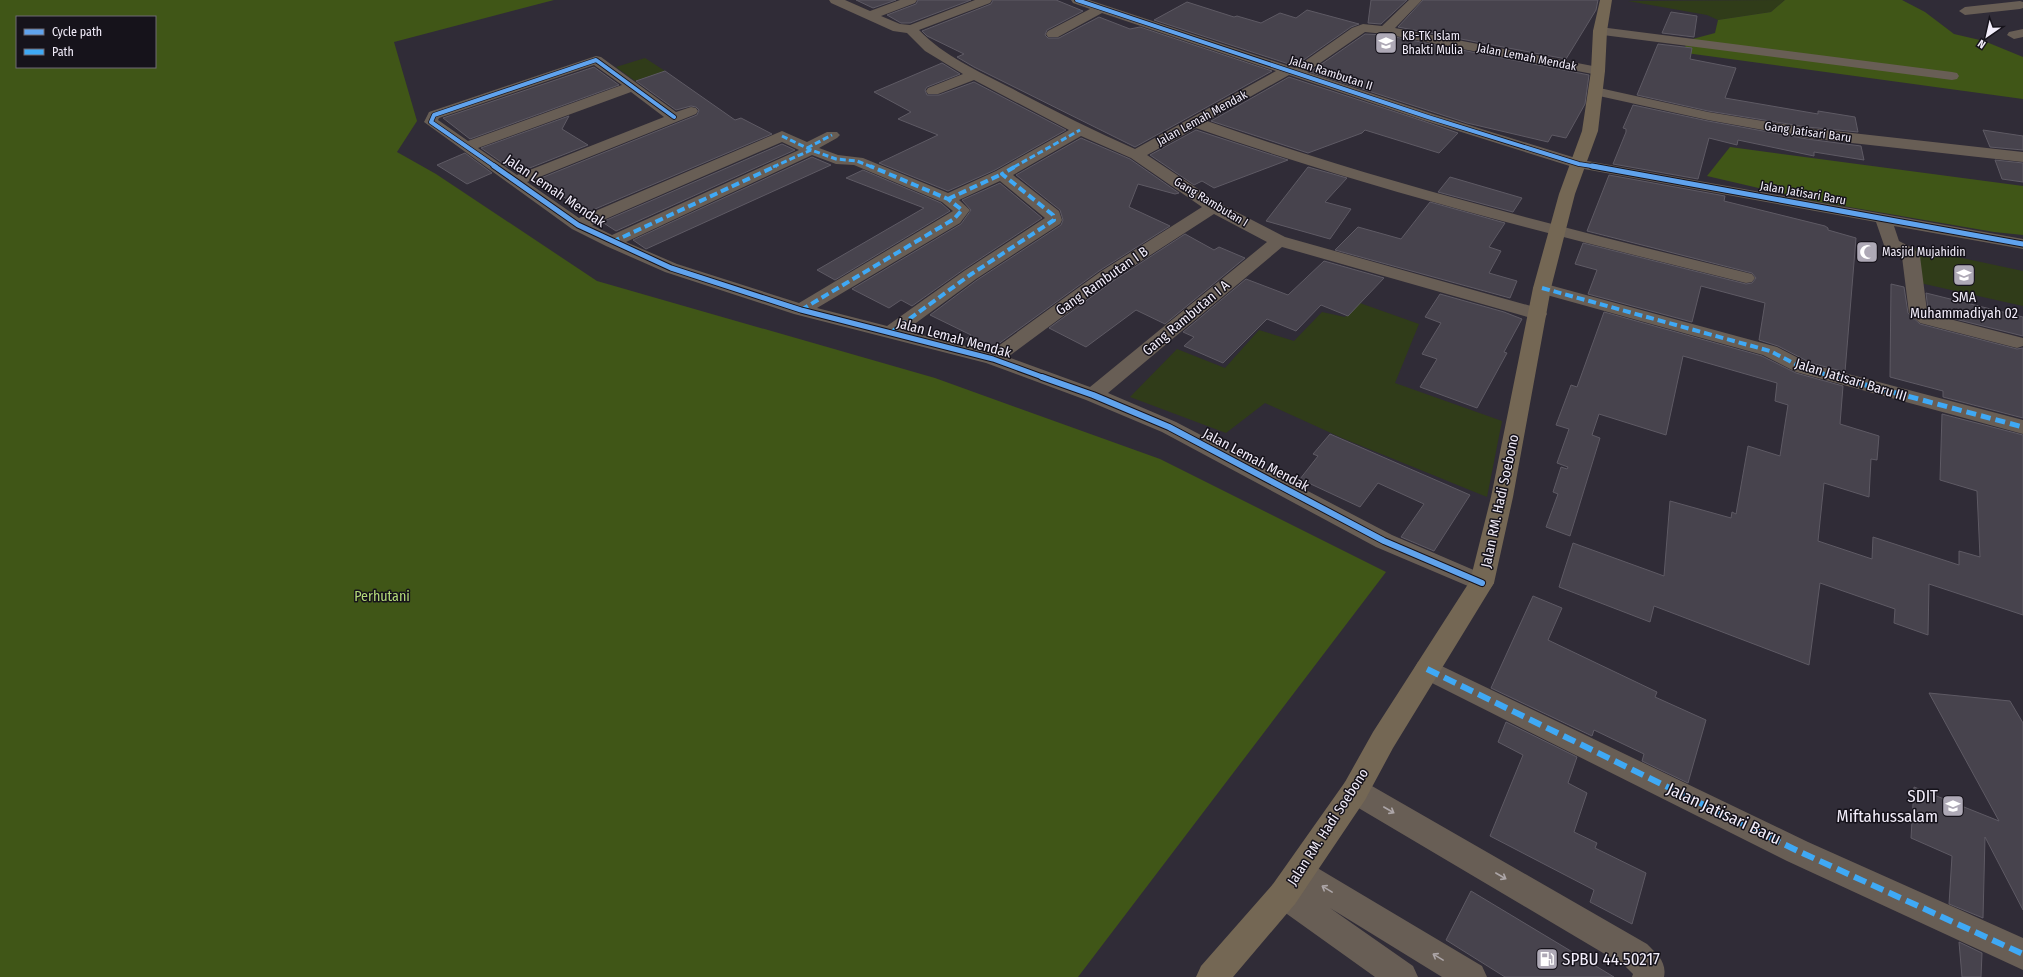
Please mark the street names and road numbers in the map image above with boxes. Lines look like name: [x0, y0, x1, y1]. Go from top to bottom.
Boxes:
street label: Jalan Lemah Mendak: [1476, 40, 1578, 74]
street label: Jalan Rambutan II: [1288, 53, 1374, 93]
street label: Jalan Lemah Mendak: [1154, 87, 1250, 149]
street label: Gang Jatisari Baru: [1764, 119, 1852, 145]
street label: Jalan Lemah Mendak: [501, 151, 609, 231]
street label: Gang Rambutan I: [1172, 174, 1250, 230]
street label: Jalan Jatisari Baru: [1759, 179, 1847, 207]
street label: Gang Rambutan I B: [1053, 243, 1152, 319]
street label: Gang Rambutan I A: [1139, 276, 1233, 359]
street label: Jalan Lemah Mendak: [895, 315, 1014, 362]
street label: Jalan Jatisari Baru III: [1793, 355, 1909, 405]
street label: Jalan Lemah Mendak: [1200, 425, 1312, 495]
street label: Jalan RM. Hadi Soebono: [1478, 433, 1522, 569]
street label: Jalan RM. Hadi Soebono: [1284, 765, 1372, 889]
street label: Jalan Jatisari Baru: [1664, 778, 1784, 850]

